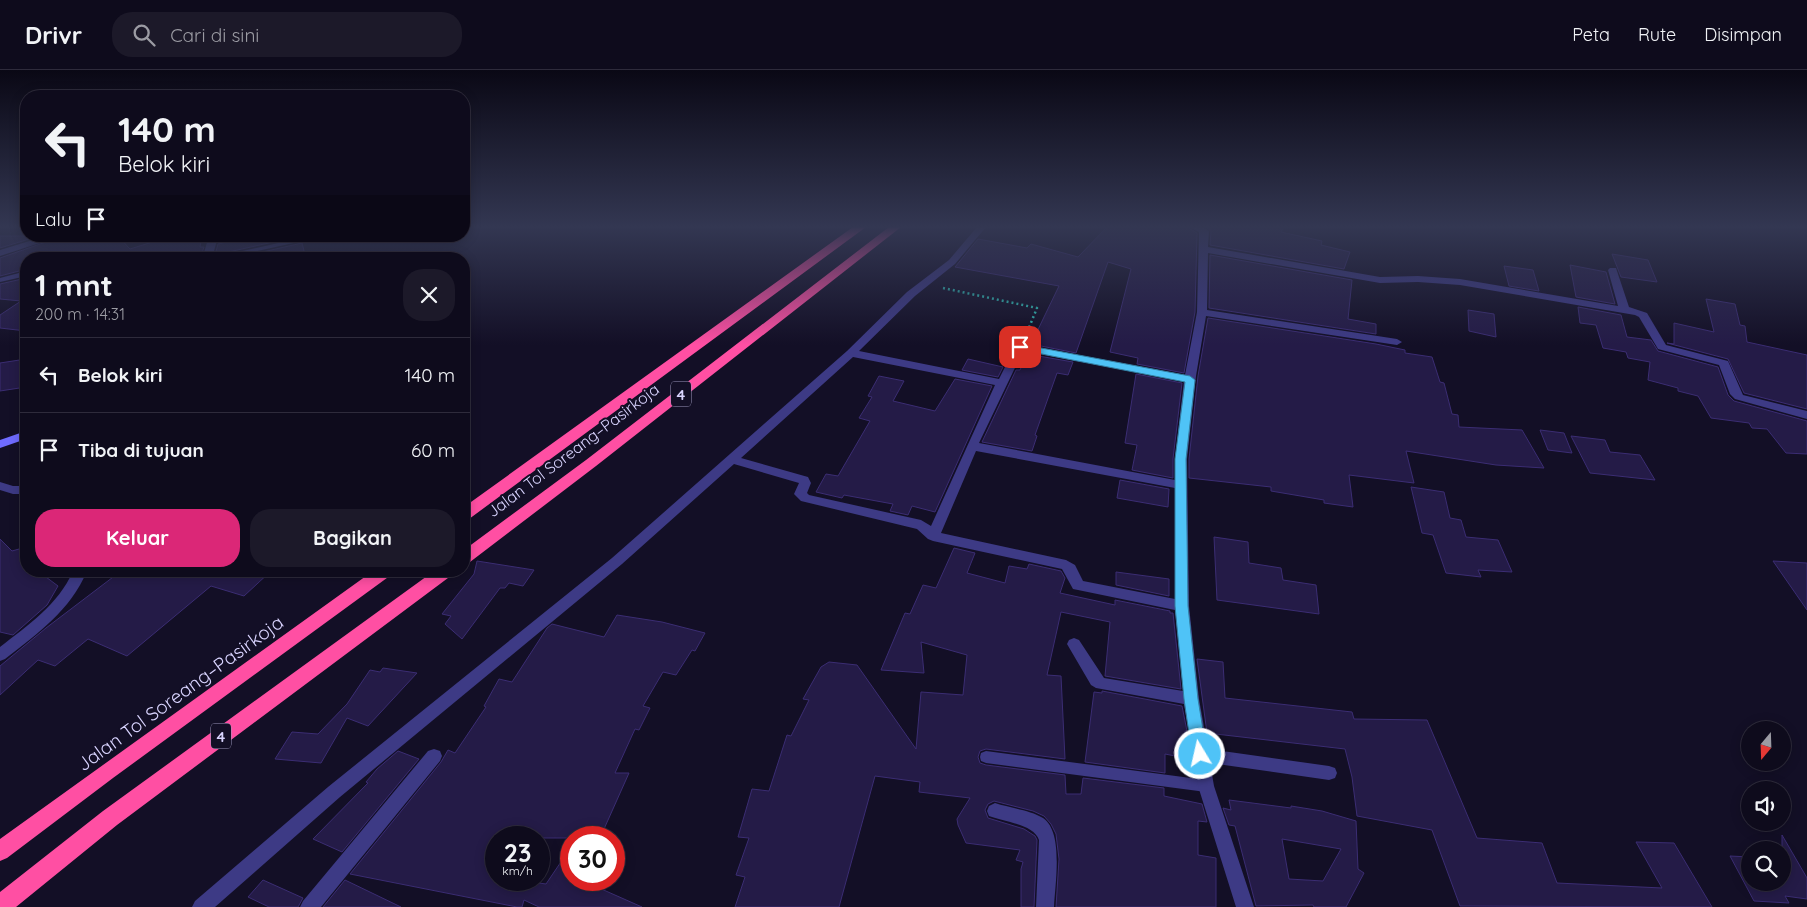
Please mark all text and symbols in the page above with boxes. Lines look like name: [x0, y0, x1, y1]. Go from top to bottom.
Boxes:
search box: [112, 12, 462, 57]
text: Drivr: [25, 20, 82, 50]
icon: search: [130, 21, 158, 49]
text: Cari di sini: [170, 23, 259, 47]
text: Peta: [1572, 23, 1610, 46]
text: Rute: [1638, 23, 1676, 46]
text: Disimpan: [1704, 23, 1782, 46]
text: 140 m: [118, 107, 216, 151]
icon: left: [35, 110, 100, 175]
text: Belok kiri: [118, 150, 210, 178]
icon: arrive: [82, 205, 110, 233]
text: Lalu: [35, 207, 72, 231]
text: 1 mnt: [35, 266, 113, 304]
button: close: [403, 269, 455, 321]
text: 200 m · 14:31: [35, 304, 125, 324]
pin: [999, 326, 1041, 368]
icon: arrive: [1006, 333, 1034, 361]
icon: left: [35, 361, 63, 389]
text: Belok kiri: [78, 363, 163, 387]
text: 140 m: [404, 363, 455, 387]
street label: Jalan Tol Soreang–Pasirkoja: [483, 379, 663, 521]
road number: 4: [671, 382, 691, 406]
icon: arrive: [35, 436, 63, 464]
text: Tiba di tujuan: [78, 438, 204, 462]
text: 60 m: [411, 438, 455, 462]
button: Keluar: [35, 509, 240, 567]
button: Bagikan: [250, 509, 455, 567]
street label: Jalan Tol Soreang–Pasirkoja: [72, 610, 288, 776]
north arrow: [1741, 721, 1791, 771]
map controls: [1741, 721, 1791, 891]
road number: 4: [211, 724, 231, 748]
position arrow: [1173, 727, 1225, 779]
button: sound: [1741, 781, 1791, 831]
speed limit sign: 30: [560, 826, 625, 891]
text: 23: [504, 837, 531, 868]
button: search: [1741, 841, 1791, 891]
text: km/h: [502, 863, 533, 878]

